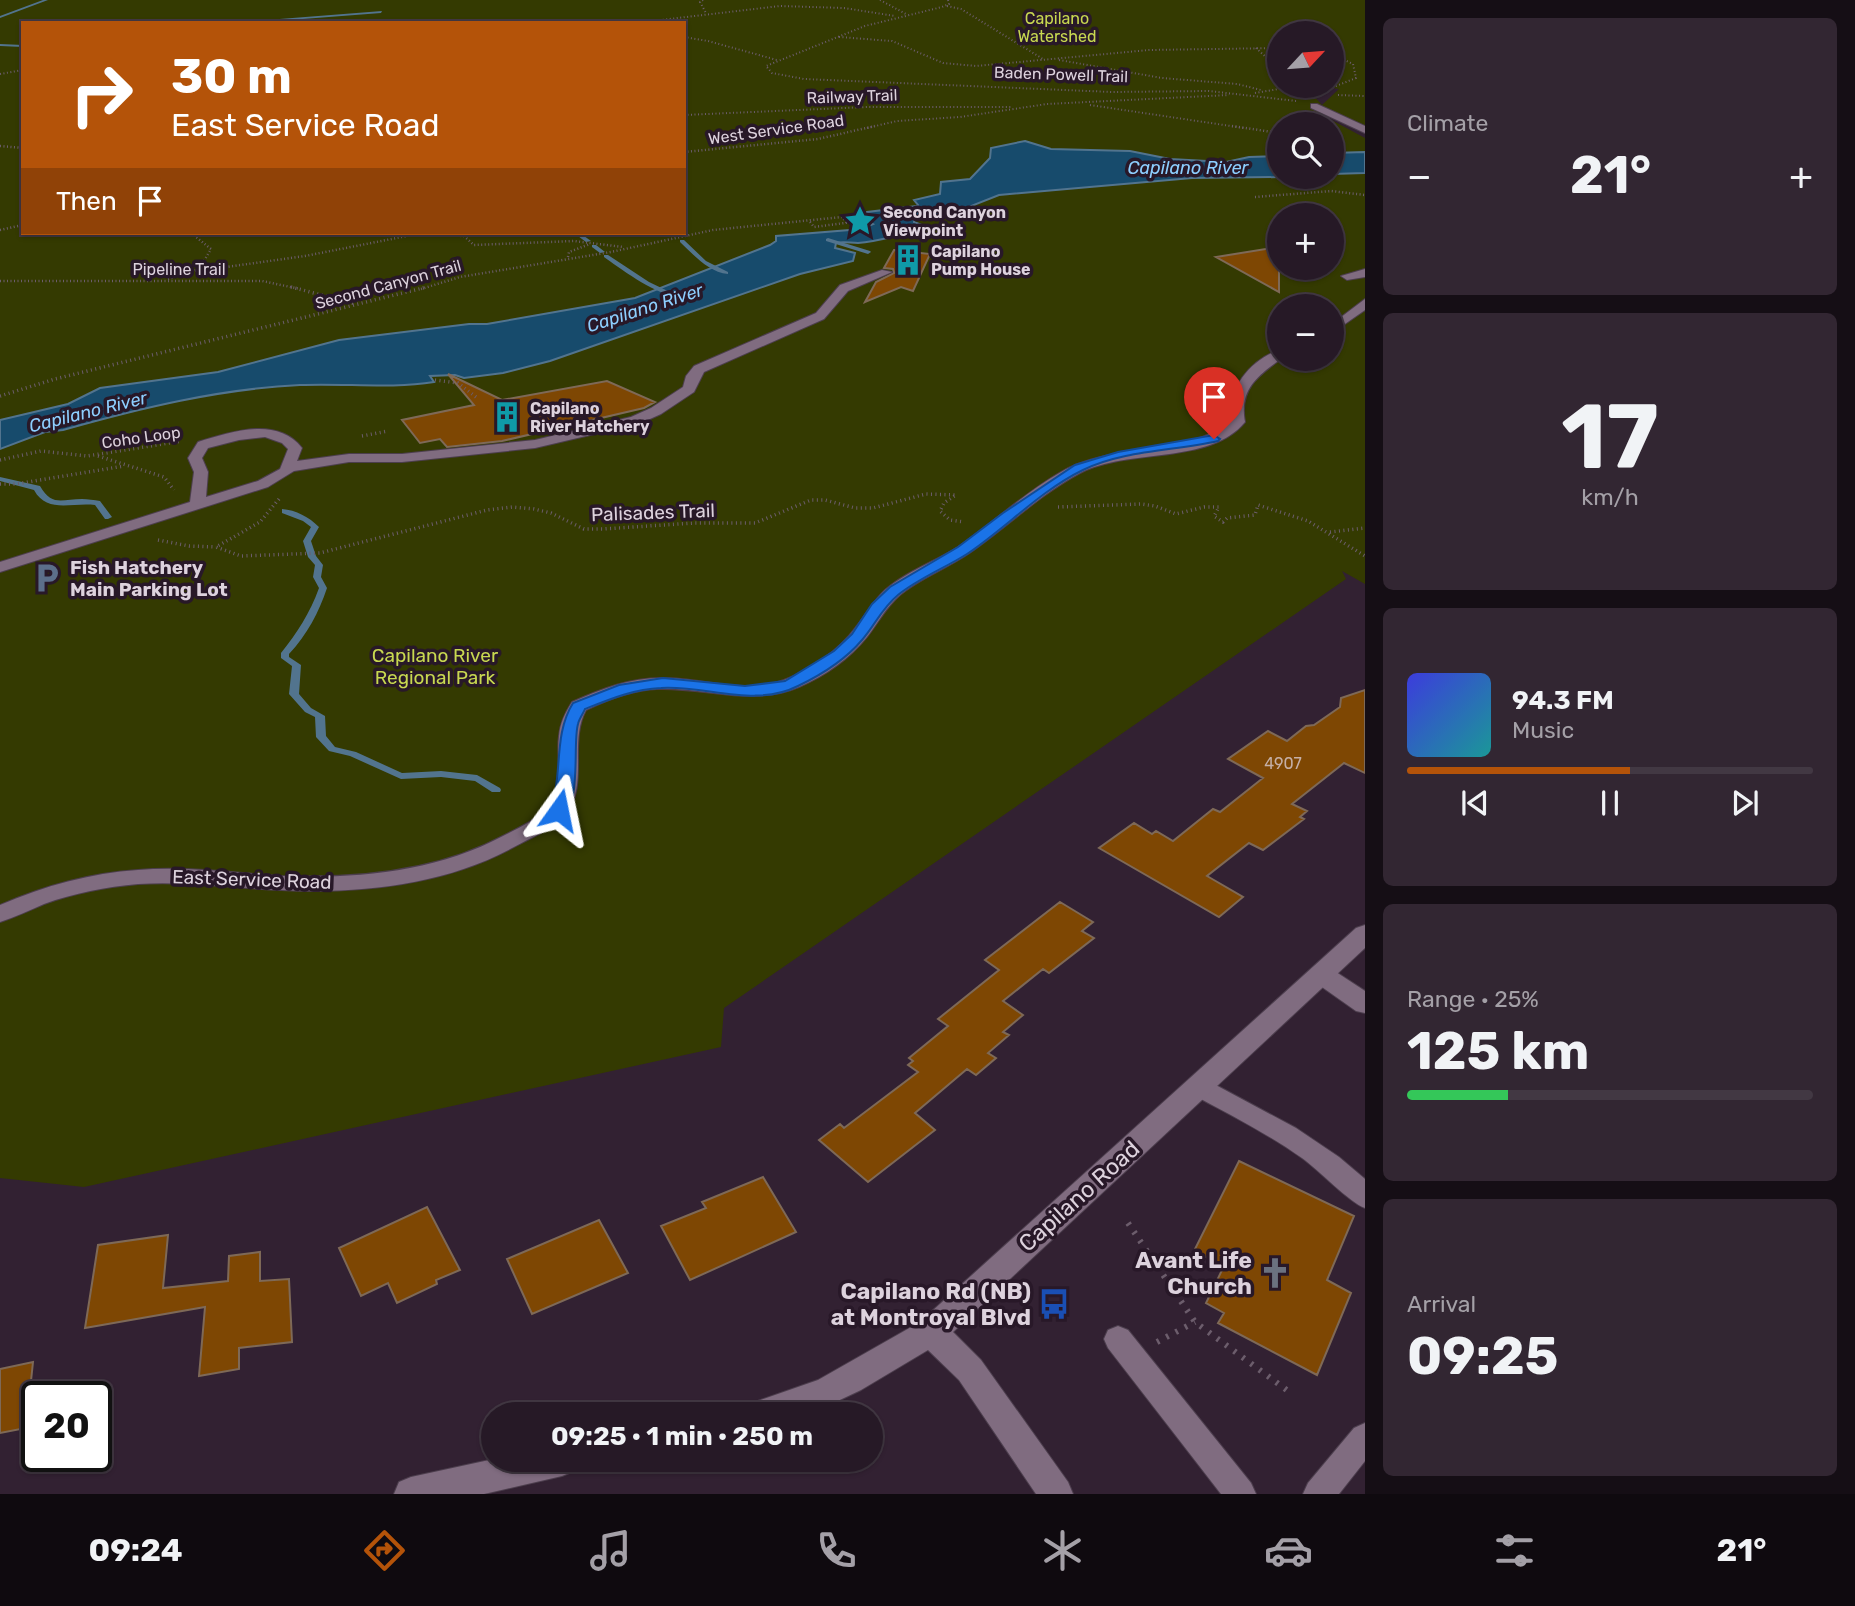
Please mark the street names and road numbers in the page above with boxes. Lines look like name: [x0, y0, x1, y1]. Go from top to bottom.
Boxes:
street label: Baden Powell Trail: [994, 63, 1128, 86]
street label: Railway Trail: [806, 85, 898, 108]
street label: West Service Road: [707, 111, 845, 148]
street label: Second Canyon Trail: [313, 256, 463, 313]
street label: Pipeline Trail: [132, 260, 226, 279]
street label: Coho Loop: [100, 423, 182, 452]
street label: Palisades Trail: [591, 499, 715, 526]
street label: East Service Road: [172, 865, 332, 894]
street label: Capilano Road: [1013, 1134, 1145, 1258]

